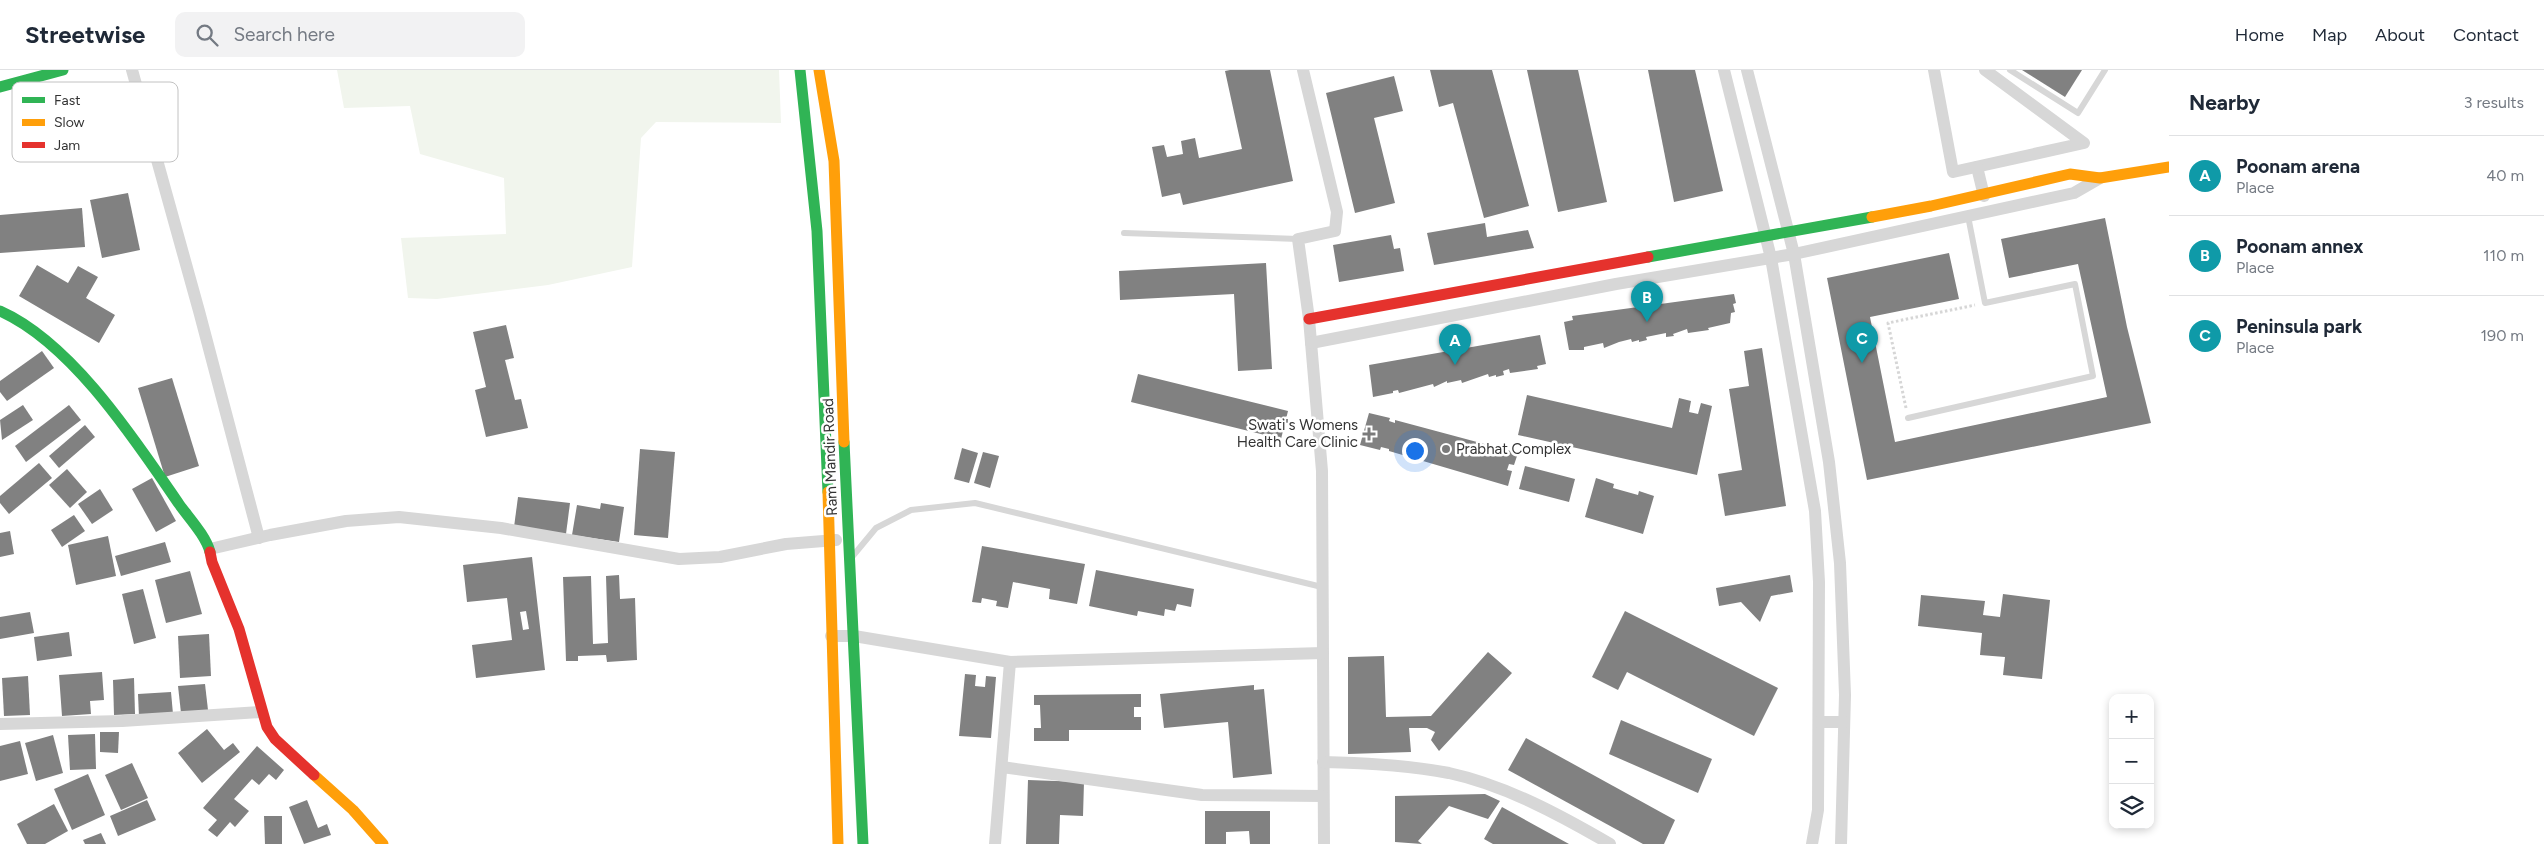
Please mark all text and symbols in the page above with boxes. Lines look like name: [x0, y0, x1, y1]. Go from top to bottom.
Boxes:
search box: [175, 12, 525, 57]
text: Streetwise: [25, 20, 145, 49]
icon: search: [193, 21, 221, 49]
text: Search here: [233, 23, 335, 46]
text: Home: [2235, 24, 2284, 46]
text: Map: [2312, 24, 2347, 46]
text: About: [2375, 24, 2425, 46]
text: Contact: [2453, 24, 2519, 46]
legend: [12, 82, 178, 162]
text: Nearby: [2189, 90, 2260, 115]
text: Fast: [54, 92, 80, 109]
text: 3 results: [2464, 93, 2524, 112]
text: Slow: [54, 114, 85, 131]
text: Jam: [54, 137, 80, 154]
text: Poonam arena: [2236, 155, 2360, 178]
text: A: [2199, 166, 2211, 185]
text: 40 m: [2486, 166, 2524, 185]
text: Place: [2236, 178, 2274, 197]
text: Poonam annex: [2236, 235, 2363, 258]
text: B: [2200, 246, 2210, 265]
text: 110 m: [2483, 246, 2524, 265]
text: Place: [2236, 258, 2274, 277]
pin: B: [1631, 281, 1663, 322]
text: Peninsula park: [2236, 315, 2362, 338]
pin: C: [1846, 322, 1878, 363]
pin: A: [1439, 324, 1471, 365]
text: C: [2199, 326, 2211, 345]
text: 190 m: [2481, 326, 2524, 345]
text: Place: [2236, 338, 2274, 357]
street label: Ram Mandir Road: [819, 398, 841, 516]
place label: Swati's Womens Health Care Clinic: [1237, 416, 1358, 451]
marker: Swati's Womens Health Care Clinic: [1362, 427, 1376, 441]
your location: [1402, 438, 1428, 464]
place label: Prabhat Complex: [1456, 440, 1571, 458]
marker: Prabhat Complex: [1440, 443, 1452, 455]
map controls: [2109, 694, 2154, 829]
button: +: [2109, 694, 2154, 739]
button: −: [2109, 739, 2154, 784]
button: layers: [2109, 784, 2154, 829]

